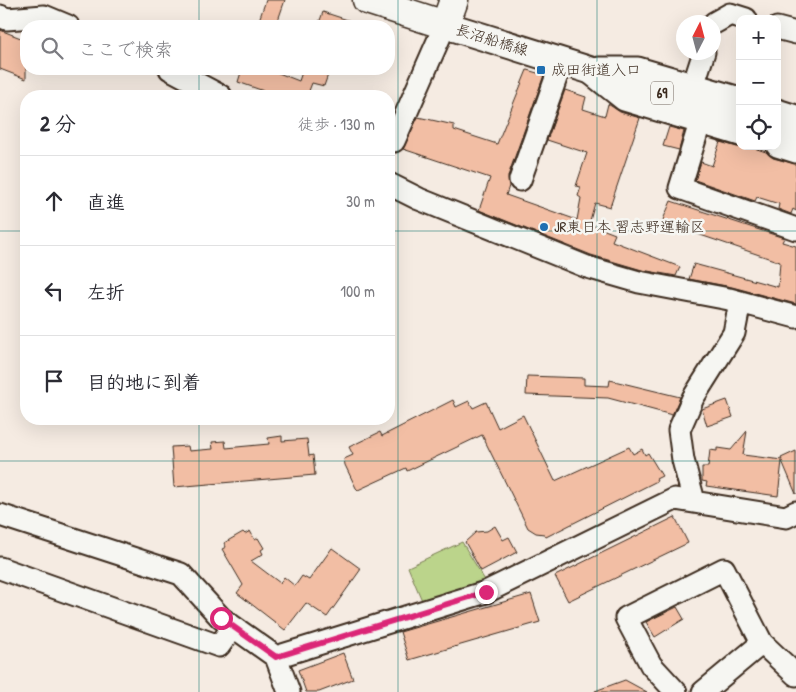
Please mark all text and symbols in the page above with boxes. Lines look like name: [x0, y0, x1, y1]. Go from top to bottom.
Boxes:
north arrow: [676, 15, 721, 60]
map controls: [736, 15, 781, 150]
button: +: [736, 15, 781, 60]
street label: 長沼船橋線: [453, 19, 531, 61]
search box: [20, 20, 395, 75]
icon: search: [38, 34, 66, 62]
text: ここで検索: [78, 36, 173, 62]
place label: 成田街道入口: [551, 59, 641, 80]
button: −: [736, 60, 781, 105]
marker: 成田街道入口: [535, 64, 547, 76]
road number: 69: [651, 82, 673, 105]
button: locate: [736, 105, 781, 150]
text: 2 分: [40, 109, 76, 138]
text: 徒歩 · 130 m: [298, 113, 375, 135]
icon: ahead: [40, 187, 68, 215]
text: 直進: [87, 189, 125, 215]
text: 30 m: [346, 190, 375, 212]
place label: JR東日本 習志野運輸区: [554, 216, 705, 237]
marker: JR東日本 習志野運輸区: [538, 221, 550, 233]
icon: left: [40, 277, 68, 305]
text: 左折: [87, 279, 125, 305]
text: 100 m: [340, 280, 375, 302]
icon: arrive: [40, 367, 68, 395]
text: 目的地に到着: [87, 369, 201, 395]
route end: [475, 581, 498, 604]
route start: [210, 607, 233, 630]

